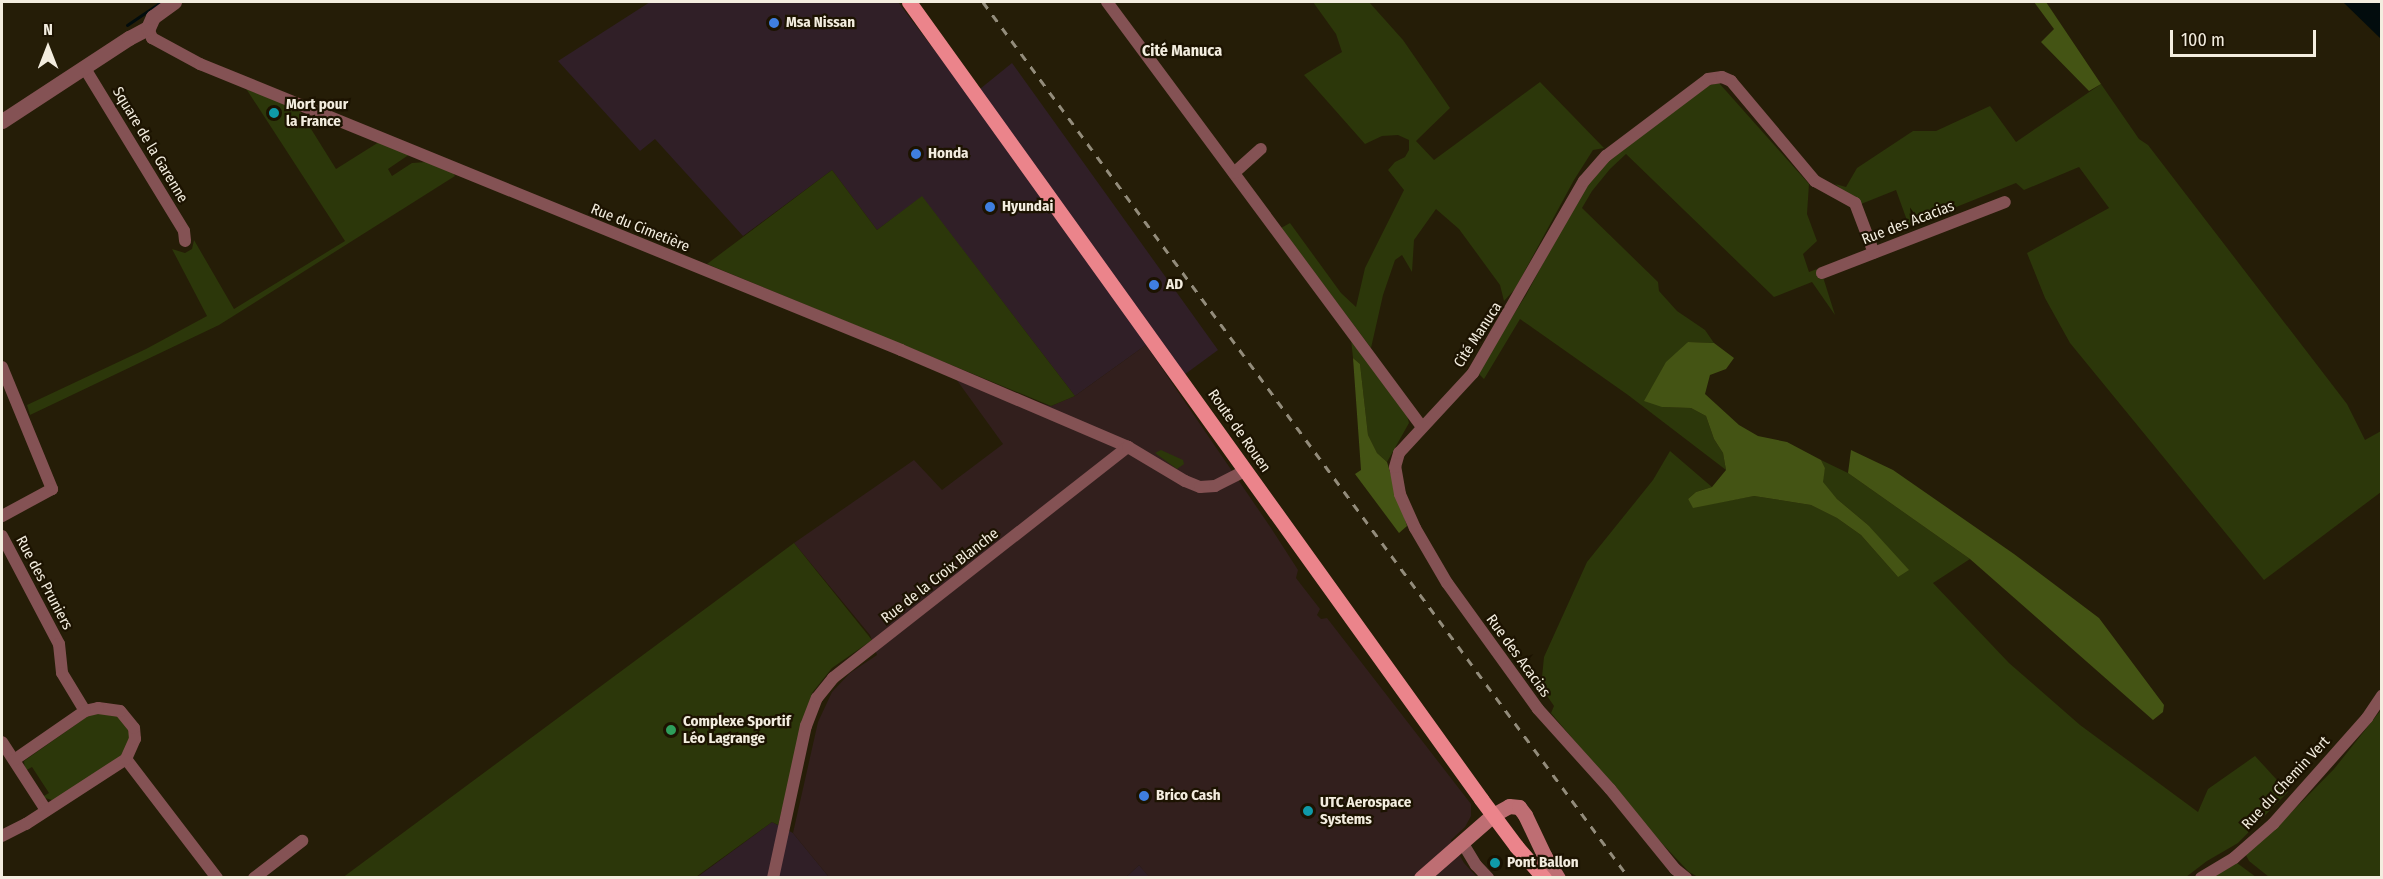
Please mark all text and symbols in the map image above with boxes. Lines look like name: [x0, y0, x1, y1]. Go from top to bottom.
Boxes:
place label: Msa Nissan: [786, 14, 855, 32]
marker: Msa Nissan: [767, 16, 781, 30]
north arrow: [18, 18, 78, 78]
scale bar: [2173, 18, 2318, 56]
text: N: [43, 20, 53, 39]
text: 100 m: [2181, 29, 2225, 51]
district label: Cité Manuca: [1142, 41, 1222, 61]
street label: Square de la Garenne: [108, 84, 192, 206]
place label: Mort pour la France: [286, 95, 348, 130]
marker: Mort pour la France: [267, 106, 281, 120]
place label: Honda: [928, 145, 969, 163]
marker: Honda: [909, 147, 923, 161]
street label: Rue des Acacias: [1859, 197, 1957, 249]
place label: Hyundai: [1002, 198, 1053, 216]
street label: Rue du Cimetière: [588, 200, 692, 256]
marker: Hyundai: [983, 200, 997, 214]
place label: AD: [1166, 276, 1183, 294]
marker: AD: [1147, 278, 1161, 292]
street label: Cité Manuca: [1450, 299, 1506, 371]
street label: Route de Rouen: [1204, 386, 1274, 476]
street label: Rue de la Croix Blanche: [878, 525, 1002, 627]
street label: Rue des Pruniers: [12, 533, 76, 633]
street label: Rue des Acacias: [1482, 611, 1554, 701]
place label: Complexe Sportif Léo Lagrange: [683, 712, 791, 747]
marker: Complexe Sportif Léo Lagrange: [664, 723, 678, 737]
street label: Rue du Chemin Vert: [2238, 733, 2334, 833]
place label: Brico Cash: [1156, 787, 1221, 805]
marker: Brico Cash: [1137, 789, 1151, 803]
place label: UTC Aerospace Systems: [1320, 793, 1411, 828]
marker: UTC Aerospace Systems: [1301, 804, 1315, 818]
place label: Pont Ballon: [1507, 854, 1579, 872]
marker: Pont Ballon: [1488, 856, 1502, 870]

